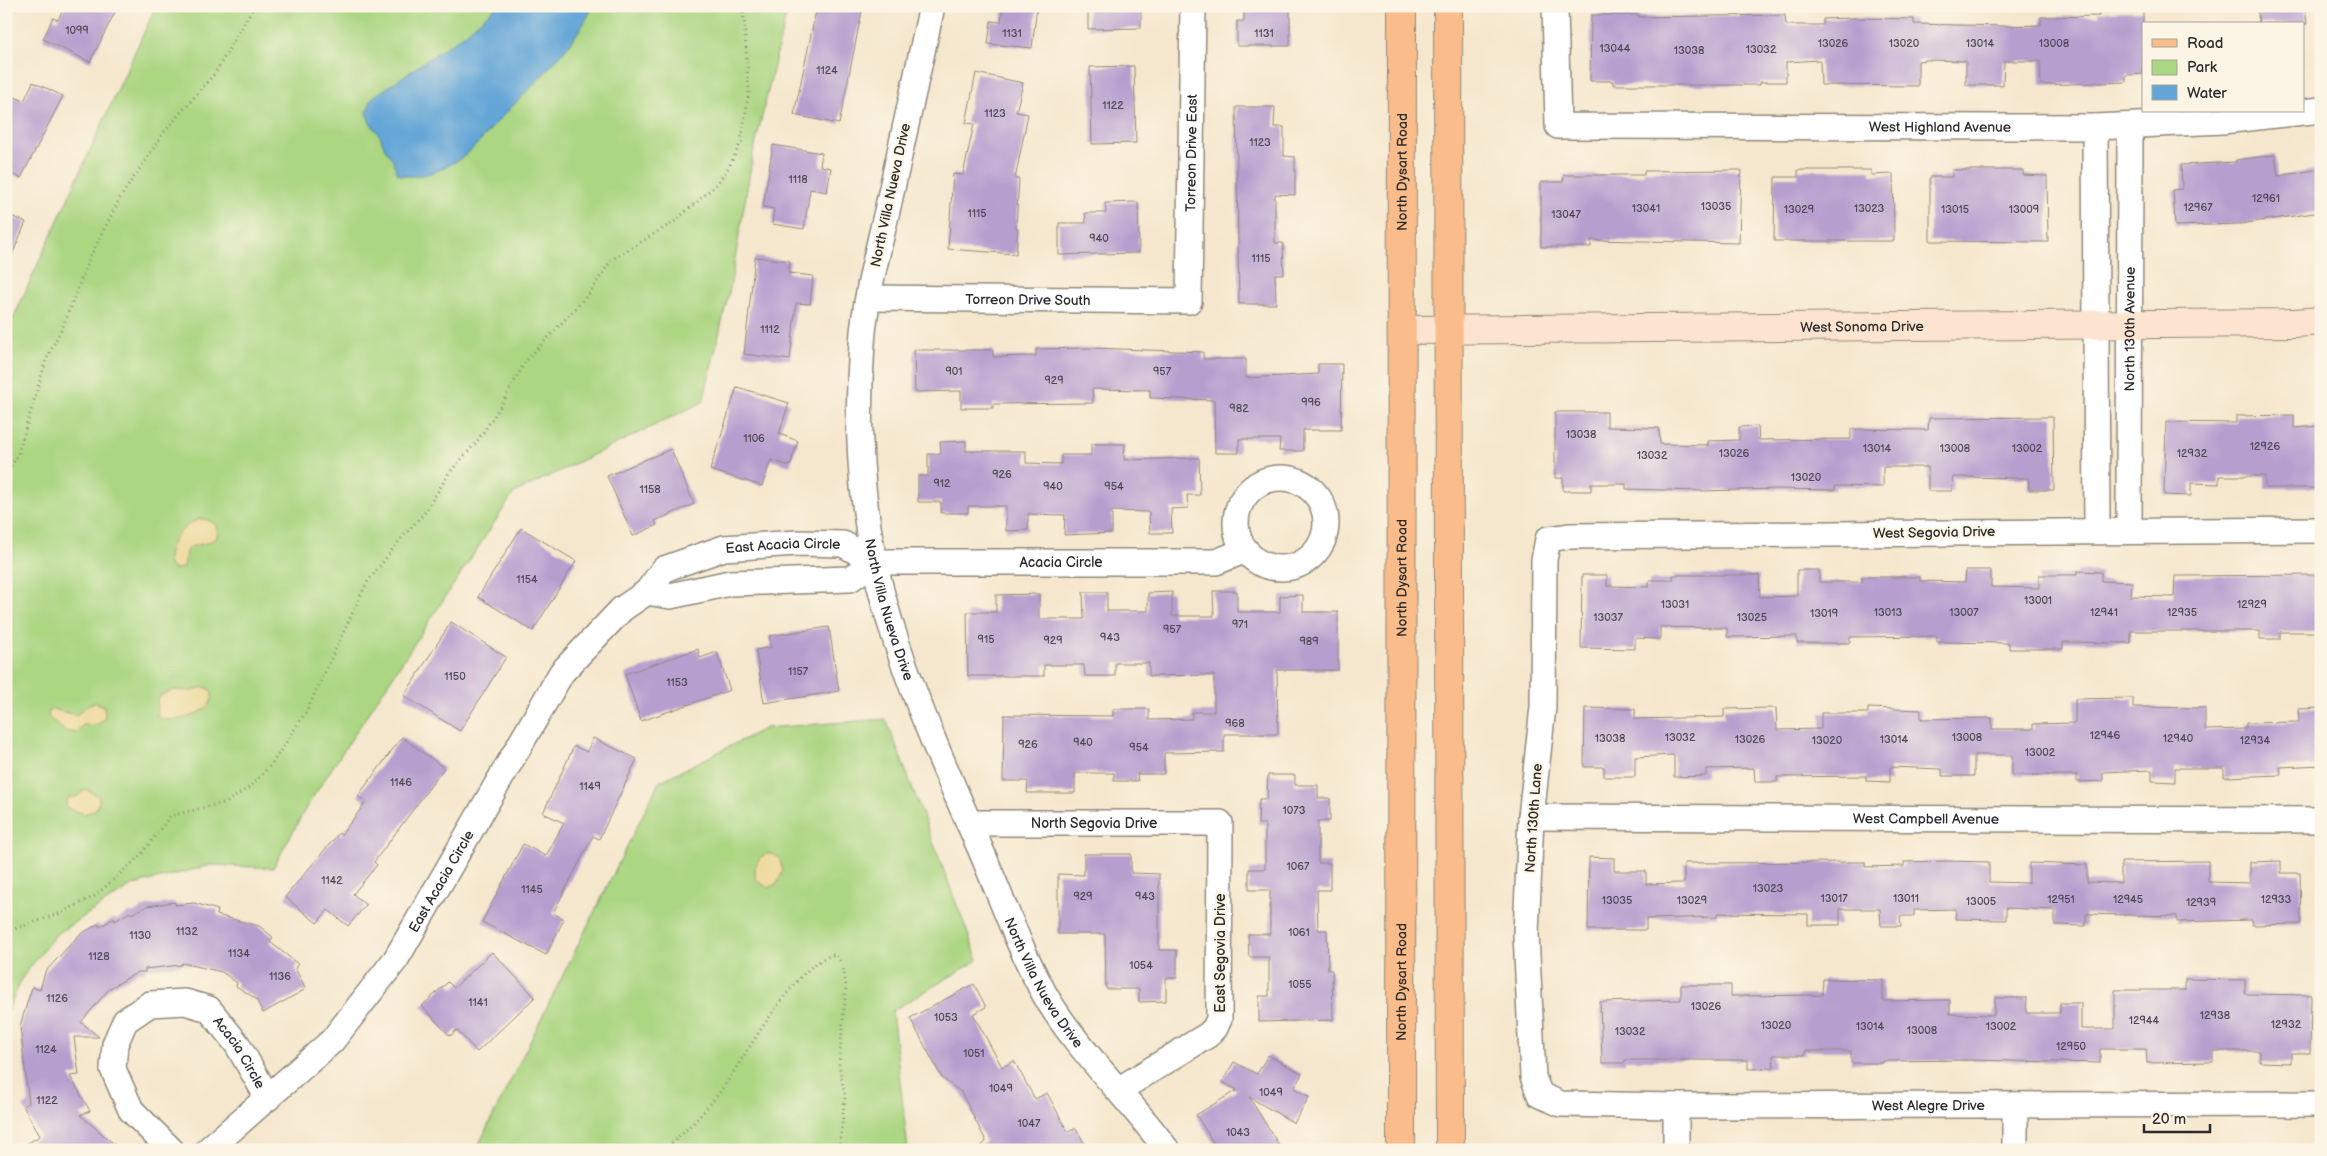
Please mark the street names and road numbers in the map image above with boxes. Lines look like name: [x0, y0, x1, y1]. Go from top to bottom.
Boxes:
street label: Torreon Drive East: [1182, 93, 1201, 212]
street label: North Dysart Road: [1394, 113, 1411, 231]
street label: West Highland Avenue: [1869, 119, 2011, 136]
street label: North Villa Nueva Drive: [867, 122, 914, 269]
street label: North 130th Avenue: [2121, 267, 2139, 391]
street label: Torreon Drive South: [965, 291, 1091, 309]
street label: West Sonoma Drive: [1800, 318, 1924, 336]
street label: North Dysart Road: [1393, 519, 1411, 637]
street label: West Segovia Drive: [1873, 523, 1995, 542]
street label: East Acacia Circle: [725, 535, 841, 557]
street label: North Villa Nueva Drive: [861, 537, 917, 683]
street label: Acacia Circle: [1020, 554, 1103, 571]
street label: North 130th Lane: [1521, 763, 1546, 873]
street label: West Campbell Avenue: [1853, 810, 1999, 828]
street label: North Segovia Drive: [1031, 815, 1157, 832]
street label: East Acacia Circle: [405, 827, 478, 936]
street label: East Segovia Drive: [1212, 893, 1229, 1013]
street label: North Villa Nueva Drive: [1001, 915, 1087, 1051]
street label: North Dysart Road: [1393, 923, 1410, 1041]
street label: Acacia Circle: [209, 1013, 269, 1092]
street label: West Alegre Drive: [1872, 1097, 1985, 1114]

